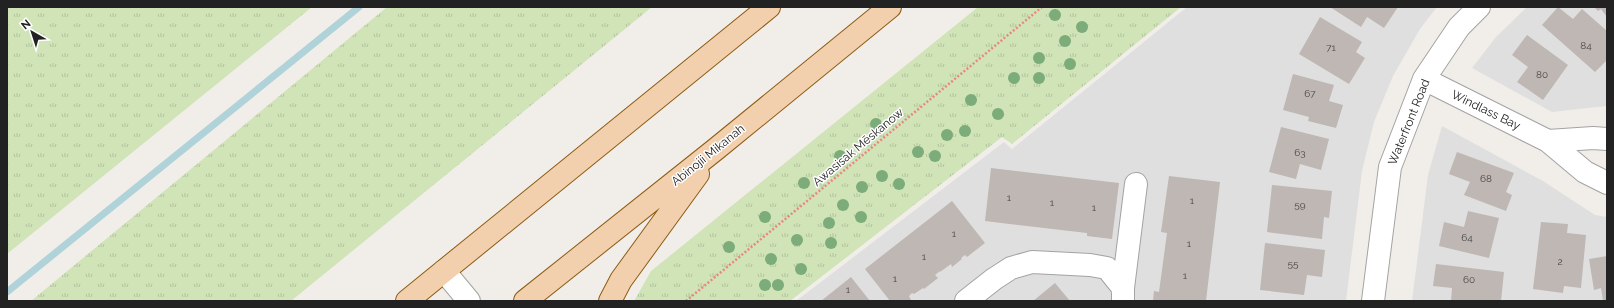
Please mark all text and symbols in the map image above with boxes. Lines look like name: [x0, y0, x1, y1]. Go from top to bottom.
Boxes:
north arrow: [12, 12, 52, 52]
text: N: [19, 17, 33, 32]
house number: 84: [1580, 40, 1592, 51]
house number: 71: [1326, 42, 1337, 53]
house number: 80: [1536, 69, 1548, 80]
street label: Waterfront Road: [1385, 77, 1433, 167]
street label: Windlass Bay: [1449, 87, 1523, 133]
house number: 67: [1304, 88, 1316, 99]
street label: Awasisak Mēskanow: [810, 105, 906, 189]
street label: Abinojii Mikanah: [669, 121, 747, 189]
house number: 63: [1294, 147, 1306, 158]
house number: 68: [1480, 173, 1492, 184]
house number: 1: [1007, 192, 1012, 203]
house number: 1: [1190, 195, 1195, 206]
house number: 1: [1050, 197, 1055, 208]
house number: 59: [1294, 199, 1306, 210]
house number: 1: [1092, 202, 1097, 213]
house number: 1: [952, 228, 957, 239]
house number: 64: [1461, 232, 1473, 243]
house number: 1: [1187, 238, 1192, 249]
house number: 1: [922, 251, 927, 262]
house number: 2: [1557, 256, 1563, 267]
house number: 55: [1288, 258, 1299, 269]
house number: 1: [1183, 270, 1188, 281]
house number: 1: [893, 273, 898, 284]
house number: 60: [1463, 274, 1475, 285]
house number: 1: [846, 284, 851, 295]

